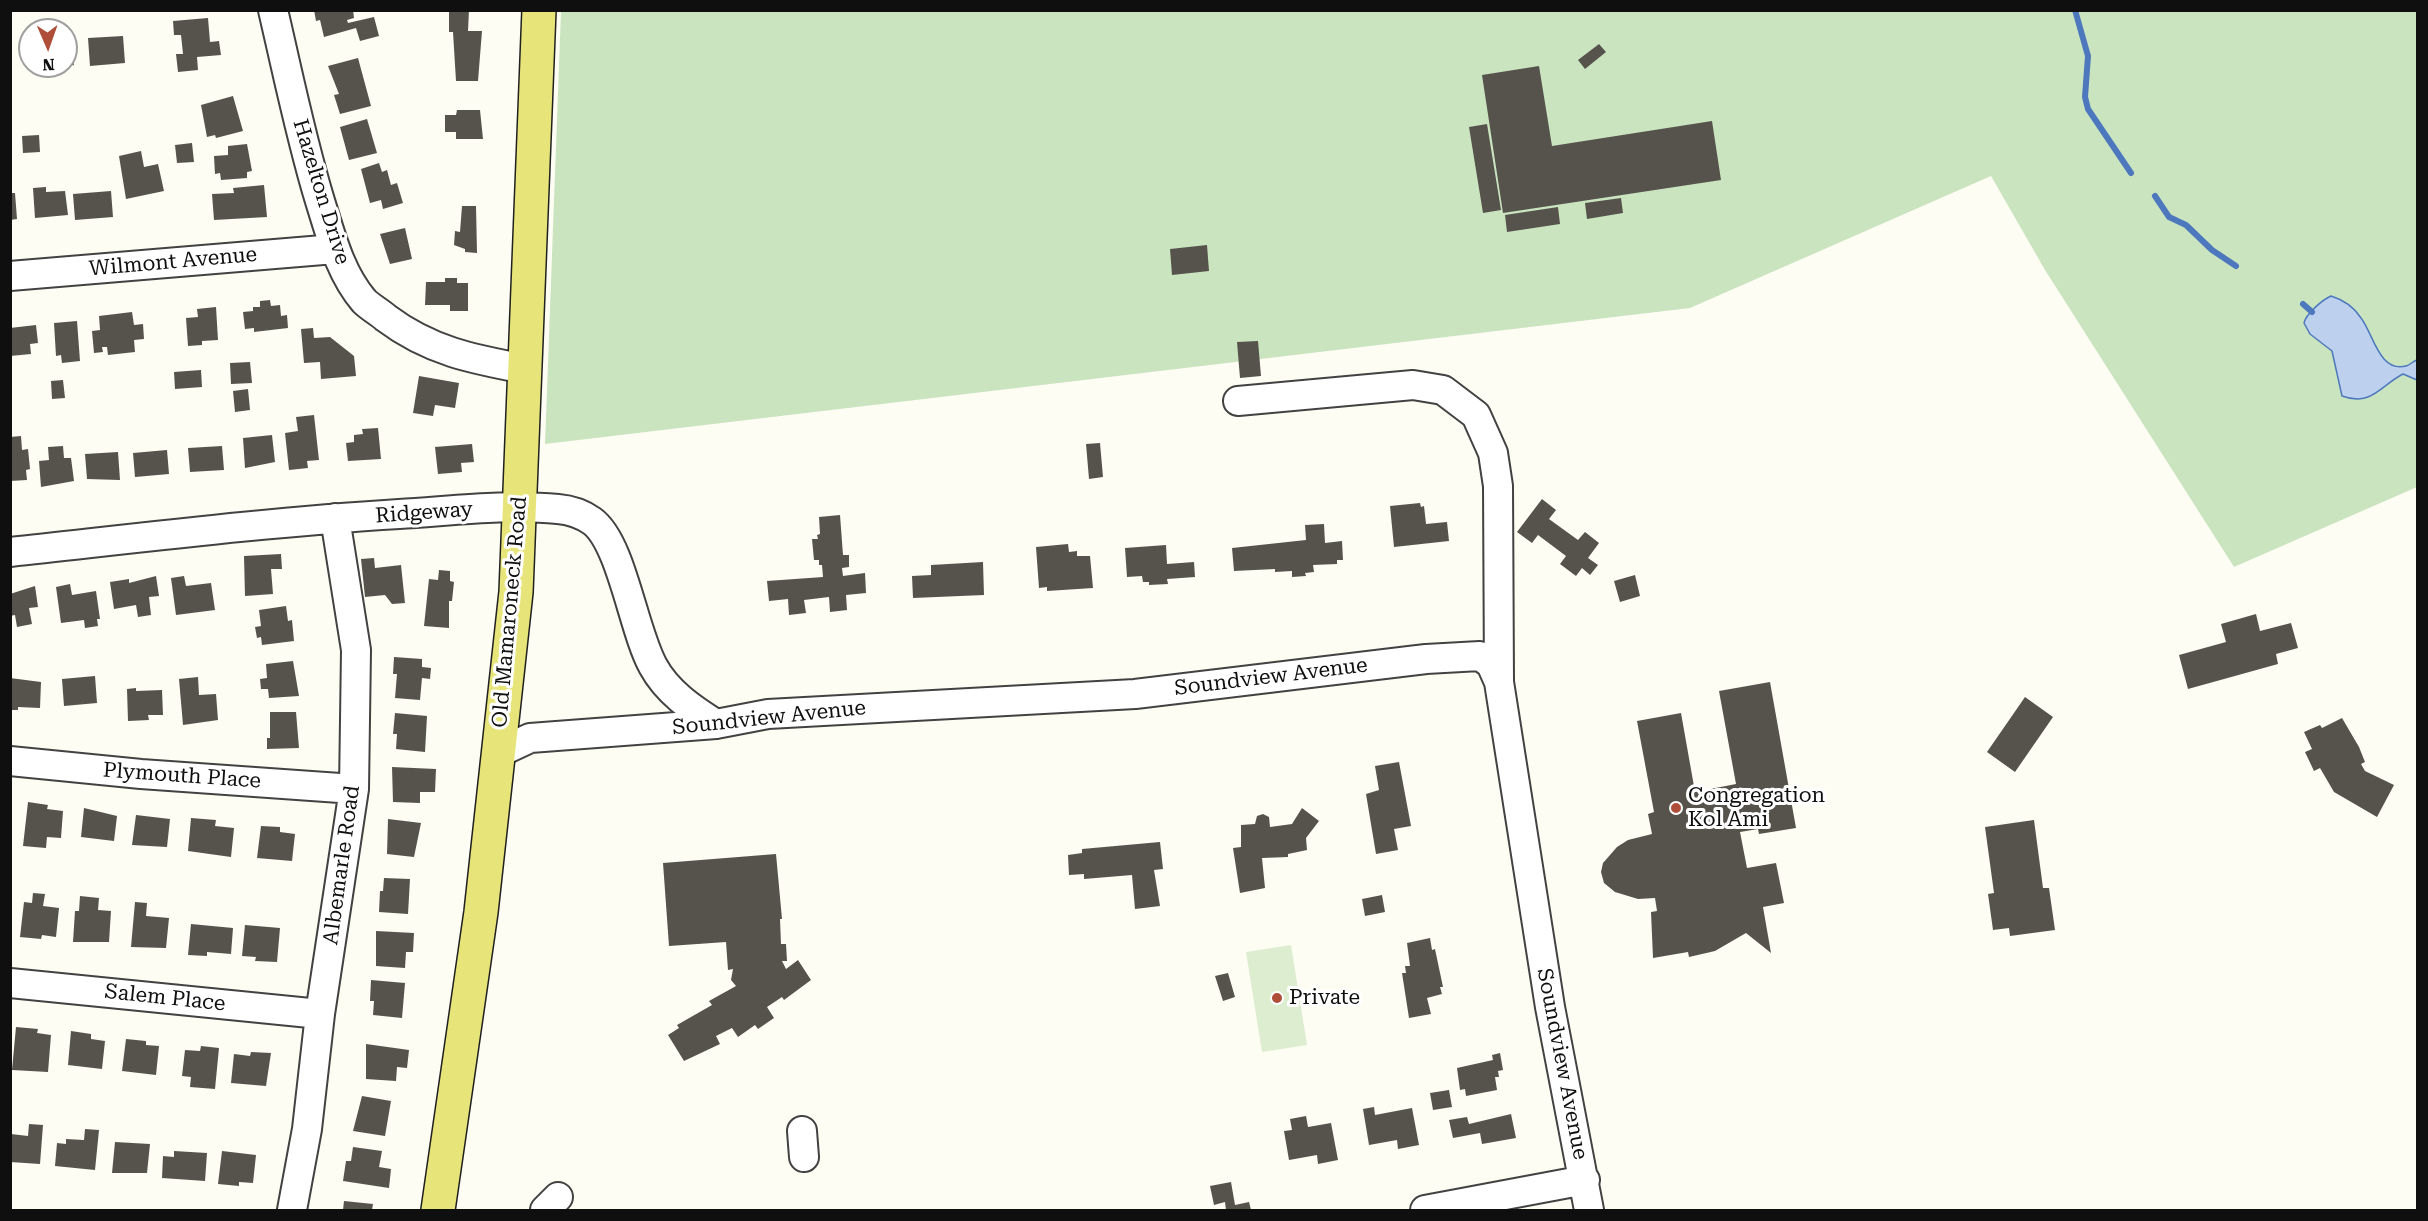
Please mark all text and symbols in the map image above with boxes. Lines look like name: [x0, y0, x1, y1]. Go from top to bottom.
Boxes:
north arrow: [18, 18, 78, 78]
text: N: [42, 55, 55, 74]
street label: Hazelton Drive: [287, 116, 355, 268]
street label: Wilmont Avenue: [88, 242, 258, 282]
street label: Old Mamaroneck Road: [487, 495, 533, 729]
street label: Ridgeway: [374, 497, 474, 529]
street label: Soundview Avenue: [1173, 653, 1369, 701]
street label: Soundview Avenue: [671, 695, 867, 741]
street label: Plymouth Place: [102, 758, 262, 794]
place label: Congregation Kol Ami: [1688, 783, 1825, 833]
street label: Albemarle Road: [318, 784, 366, 946]
marker: Congregation Kol Ami: [1669, 801, 1683, 815]
street label: Soundview Avenue: [1531, 966, 1593, 1162]
street label: Salem Place: [103, 979, 227, 1017]
place label: Private: [1289, 985, 1360, 1011]
marker: Private: [1270, 991, 1284, 1005]

